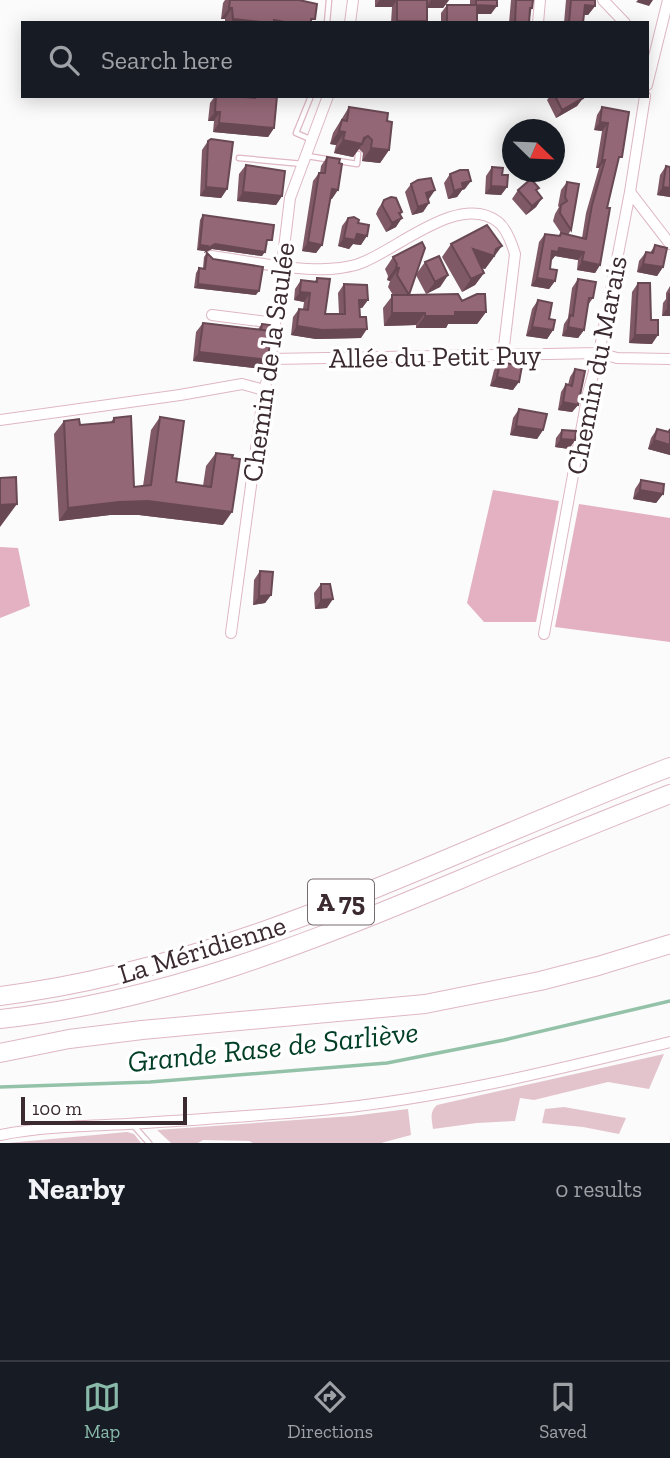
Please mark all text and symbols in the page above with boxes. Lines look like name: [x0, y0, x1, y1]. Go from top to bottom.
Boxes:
search box: [21, 21, 649, 98]
icon: search: [45, 41, 83, 79]
text: Search here: [101, 44, 233, 76]
north arrow: [502, 119, 565, 182]
street label: Chemin de la Saulée: [235, 240, 302, 484]
street label: Chemin du Marais: [559, 253, 634, 477]
street label: Allée du Petit Puy: [329, 338, 542, 375]
road number: A 75: [308, 880, 374, 925]
street label: La Méridienne: [114, 908, 290, 991]
water label: Grande Rase de Sarliève: [126, 1014, 420, 1080]
scale bar: [21, 1094, 187, 1126]
text: 100 m: [32, 1097, 82, 1120]
text: Nearby: [28, 1171, 125, 1207]
text: 0 results: [555, 1175, 642, 1203]
tab: Map: [83, 1378, 121, 1443]
tab: Directions: [287, 1378, 373, 1443]
tab: Saved: [539, 1378, 587, 1443]

